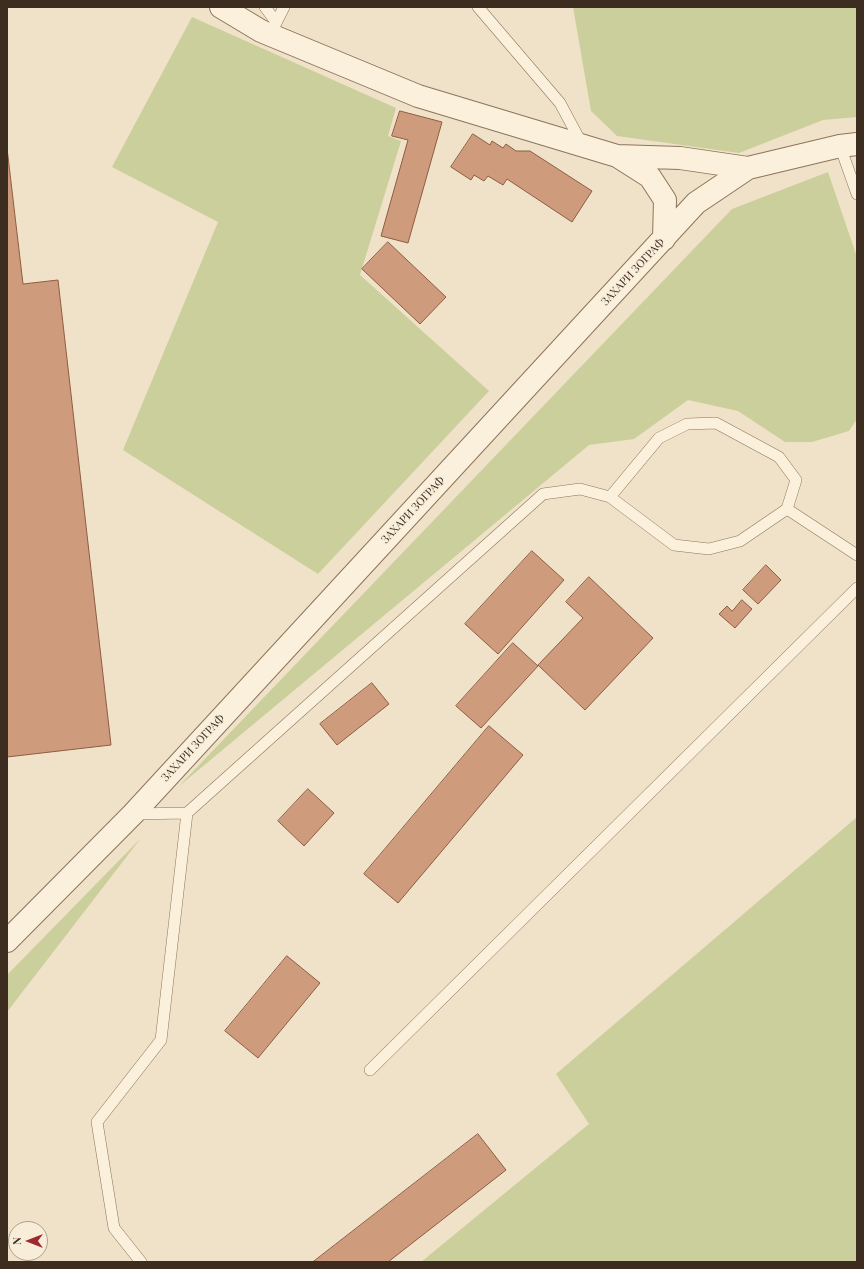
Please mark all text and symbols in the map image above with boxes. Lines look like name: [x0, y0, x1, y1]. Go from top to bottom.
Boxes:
street label: ЗАХАРИ ЗОГРАФ: [599, 236, 667, 308]
street label: ЗАХАРИ ЗОГРАФ: [379, 474, 447, 546]
street label: ЗАХАРИ ЗОГРАФ: [159, 712, 227, 784]
north arrow: [8, 1221, 48, 1261]
text: N: [9, 1237, 24, 1245]

